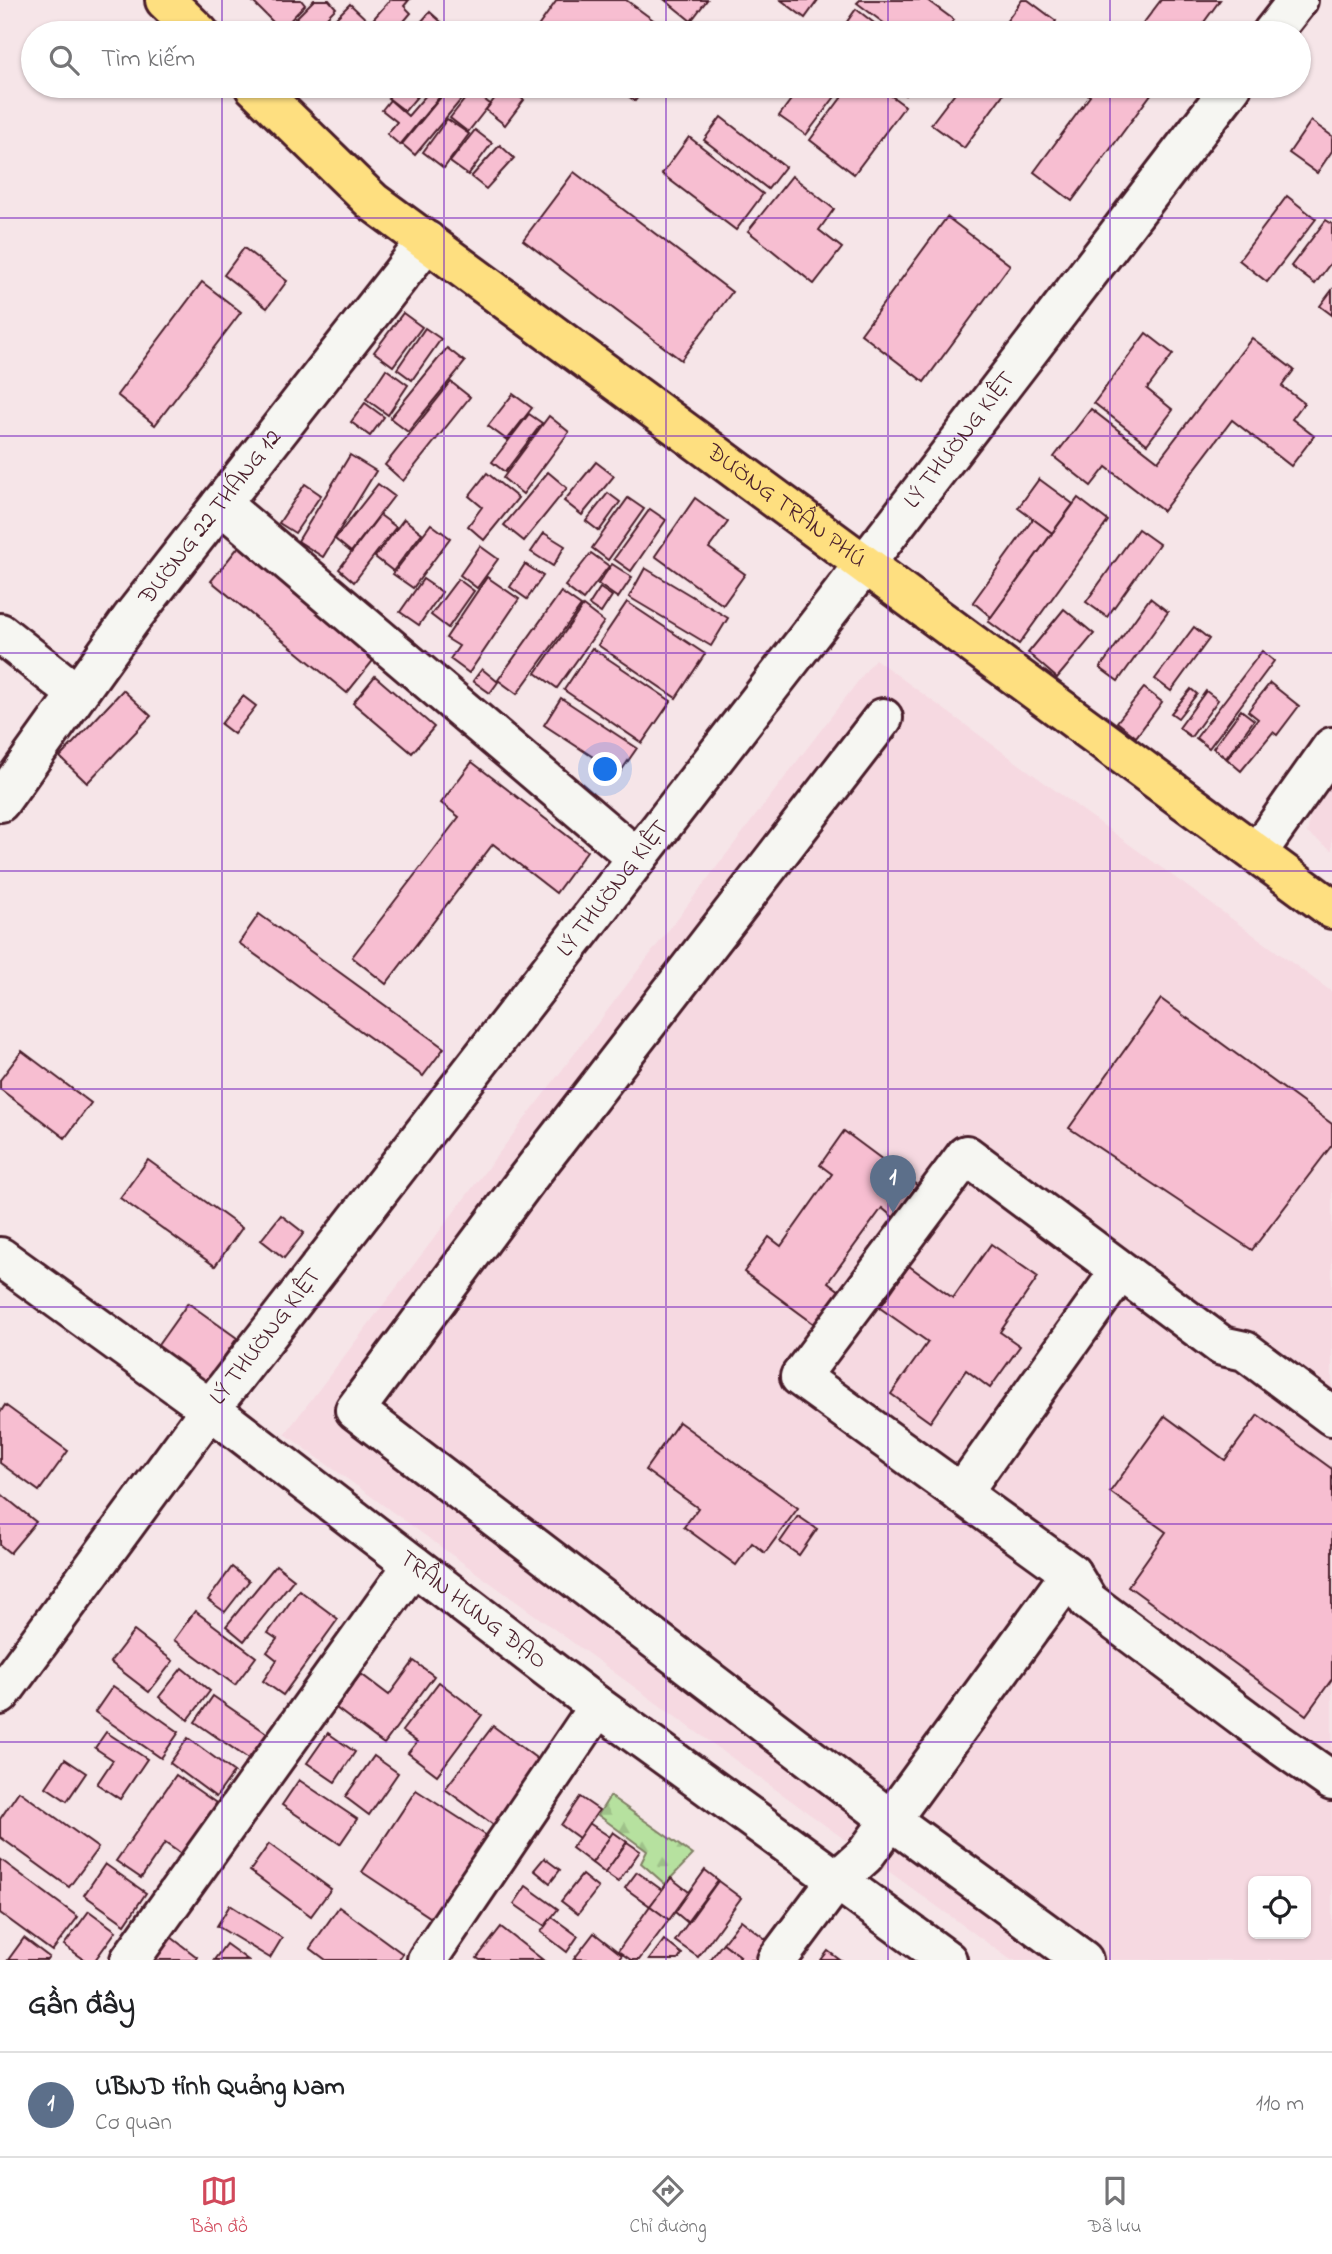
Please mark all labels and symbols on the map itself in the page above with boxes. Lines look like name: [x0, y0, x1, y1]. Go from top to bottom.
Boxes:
street label: LÝ THƯỜNG KIỆT: [896, 364, 1024, 517]
street label: ĐƯỜNG 22 THÁNG 12: [130, 422, 291, 614]
street label: ĐƯỜNG TRẦN PHÚ: [698, 435, 873, 577]
your location: [588, 752, 622, 786]
street label: LÝ THƯỜNG KIỆT: [549, 812, 678, 965]
pin: 1: [870, 1155, 916, 1213]
street label: LÝ THƯỜNG KIỆT: [201, 1261, 331, 1413]
street label: TRẦN HƯNG ĐẠO: [391, 1542, 554, 1679]

